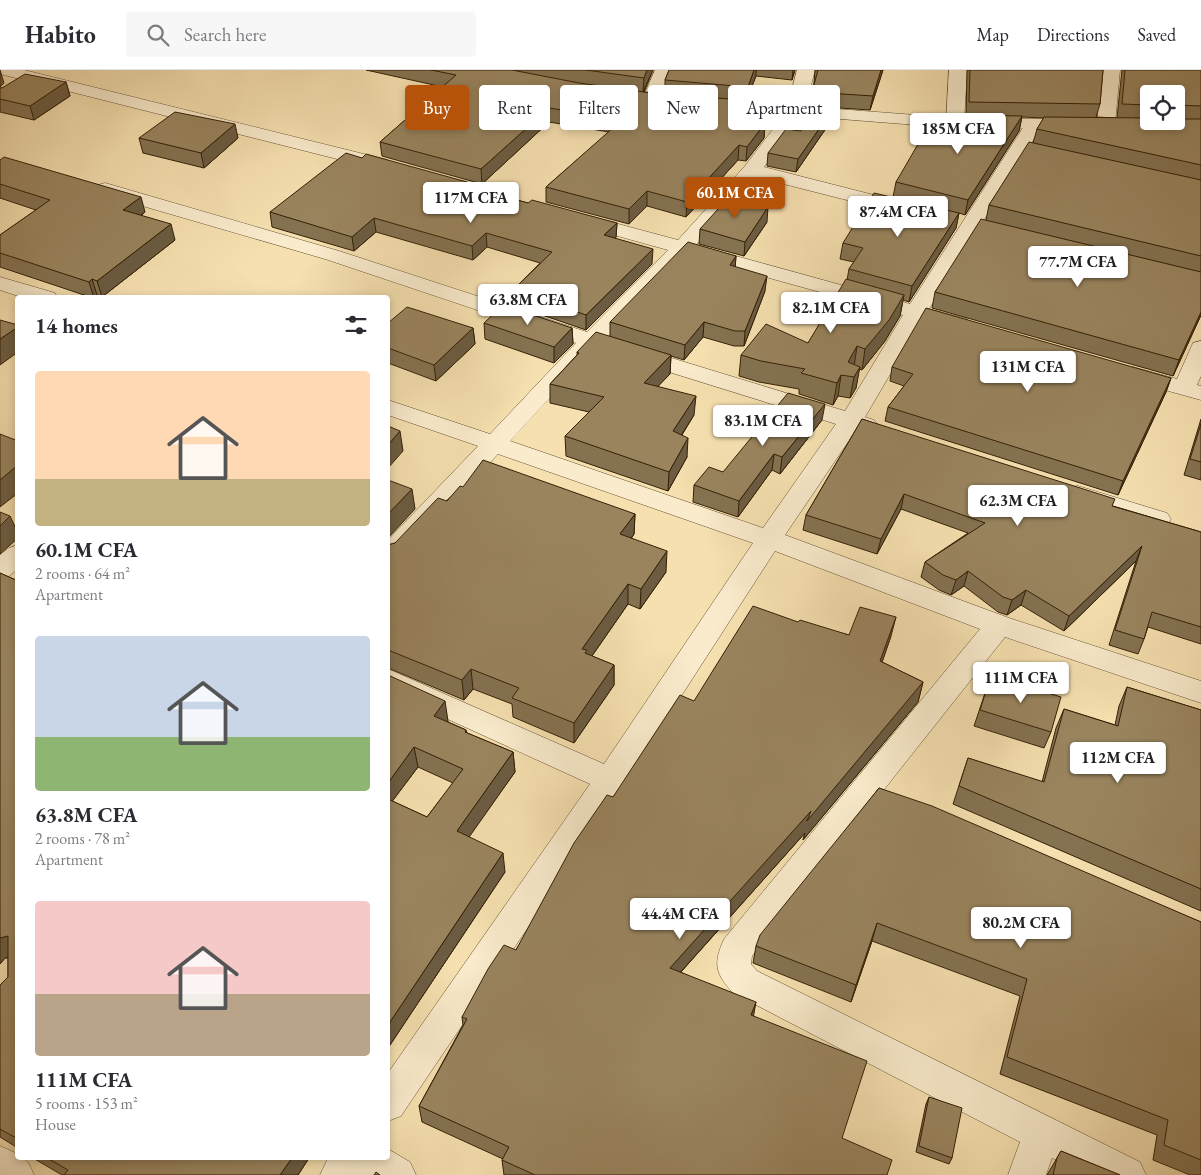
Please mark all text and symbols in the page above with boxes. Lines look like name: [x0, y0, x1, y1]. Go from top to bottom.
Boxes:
search box: [126, 12, 476, 57]
text: Habito: [25, 19, 96, 50]
icon: search: [144, 21, 172, 49]
text: Search here: [184, 22, 266, 47]
text: Map: [977, 23, 1009, 46]
text: Directions: [1037, 23, 1109, 46]
text: Saved: [1137, 23, 1176, 46]
chip: Buy: [405, 85, 469, 130]
chip: Rent: [479, 85, 550, 130]
chip: Filters: [560, 85, 638, 130]
chip: New: [648, 85, 718, 130]
chip: Apartment: [728, 85, 840, 130]
map controls: [1140, 85, 1185, 130]
button: locate: [1140, 85, 1185, 130]
pin: 185M CFA: [906, 112, 1010, 155]
text: 185M CFA: [921, 118, 995, 139]
pin: 60.1M CFA: [678, 176, 792, 219]
pin: 117M CFA: [419, 182, 523, 224]
text: 60.1M CFA: [696, 182, 774, 203]
text: 117M CFA: [434, 187, 508, 208]
pin: 87.4M CFA: [841, 196, 955, 238]
text: 87.4M CFA: [859, 201, 937, 222]
pin: 77.7M CFA: [1021, 246, 1135, 288]
text: 77.7M CFA: [1039, 251, 1117, 272]
pin: 63.8M CFA: [471, 284, 585, 326]
text: 63.8M CFA: [489, 289, 567, 310]
pin: 82.1M CFA: [774, 292, 888, 334]
text: 82.1M CFA: [792, 297, 870, 318]
icon: filters: [342, 311, 370, 339]
text: 14 homes: [35, 312, 118, 339]
pin: 131M CFA: [976, 350, 1080, 393]
text: 131M CFA: [991, 356, 1065, 377]
icon: home: [158, 403, 248, 493]
pin: 83.1M CFA: [706, 404, 820, 447]
text: 83.1M CFA: [724, 410, 802, 431]
pin: 62.3M CFA: [961, 484, 1075, 527]
text: 62.3M CFA: [979, 490, 1057, 511]
text: 60.1M CFA: [35, 536, 138, 563]
text: 2 rooms · 64 m²: [35, 563, 130, 584]
text: Apartment: [35, 584, 103, 605]
pin: 111M CFA: [969, 662, 1073, 704]
text: 111M CFA: [984, 667, 1058, 688]
icon: home: [158, 668, 248, 758]
pin: 112M CFA: [1066, 742, 1170, 784]
text: 112M CFA: [1081, 747, 1155, 768]
text: 63.8M CFA: [35, 801, 138, 828]
text: 2 rooms · 78 m²: [35, 828, 130, 849]
text: Apartment: [35, 849, 103, 870]
pin: 44.4M CFA: [623, 898, 737, 940]
text: 44.4M CFA: [641, 903, 719, 924]
pin: 80.2M CFA: [964, 906, 1078, 949]
text: 80.2M CFA: [982, 912, 1060, 933]
icon: home: [158, 933, 248, 1023]
text: 111M CFA: [35, 1066, 132, 1093]
text: 5 rooms · 153 m²: [35, 1093, 138, 1114]
text: House: [35, 1114, 76, 1135]

